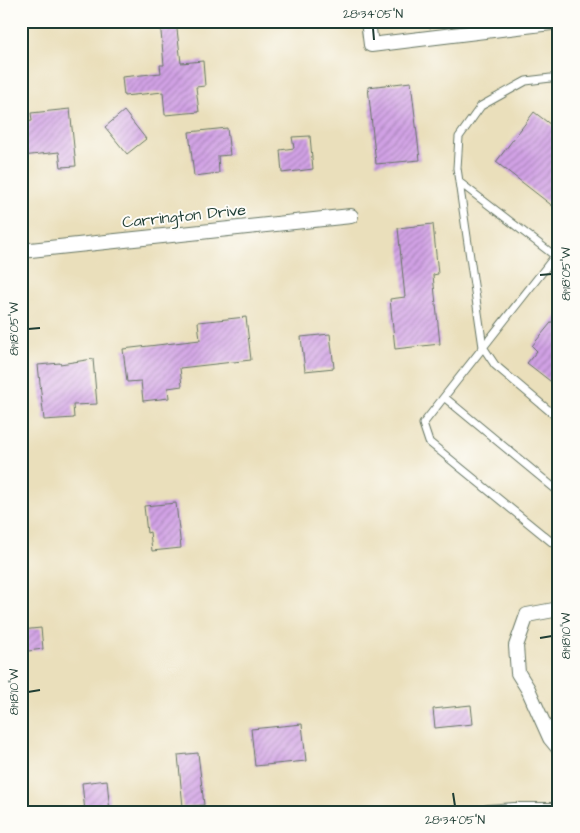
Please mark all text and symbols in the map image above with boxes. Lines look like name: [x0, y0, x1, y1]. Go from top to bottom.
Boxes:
text: 28°34'05"N: [343, 6, 403, 23]
street label: Carrington Drive: [121, 199, 247, 234]
text: 81°18'05"W: [558, 247, 575, 301]
text: 81°18'05"W: [6, 302, 23, 356]
text: 81°18'10"W: [558, 612, 575, 659]
text: 81°18'10"W: [6, 668, 23, 715]
text: 28°34'05"N: [425, 812, 485, 829]

